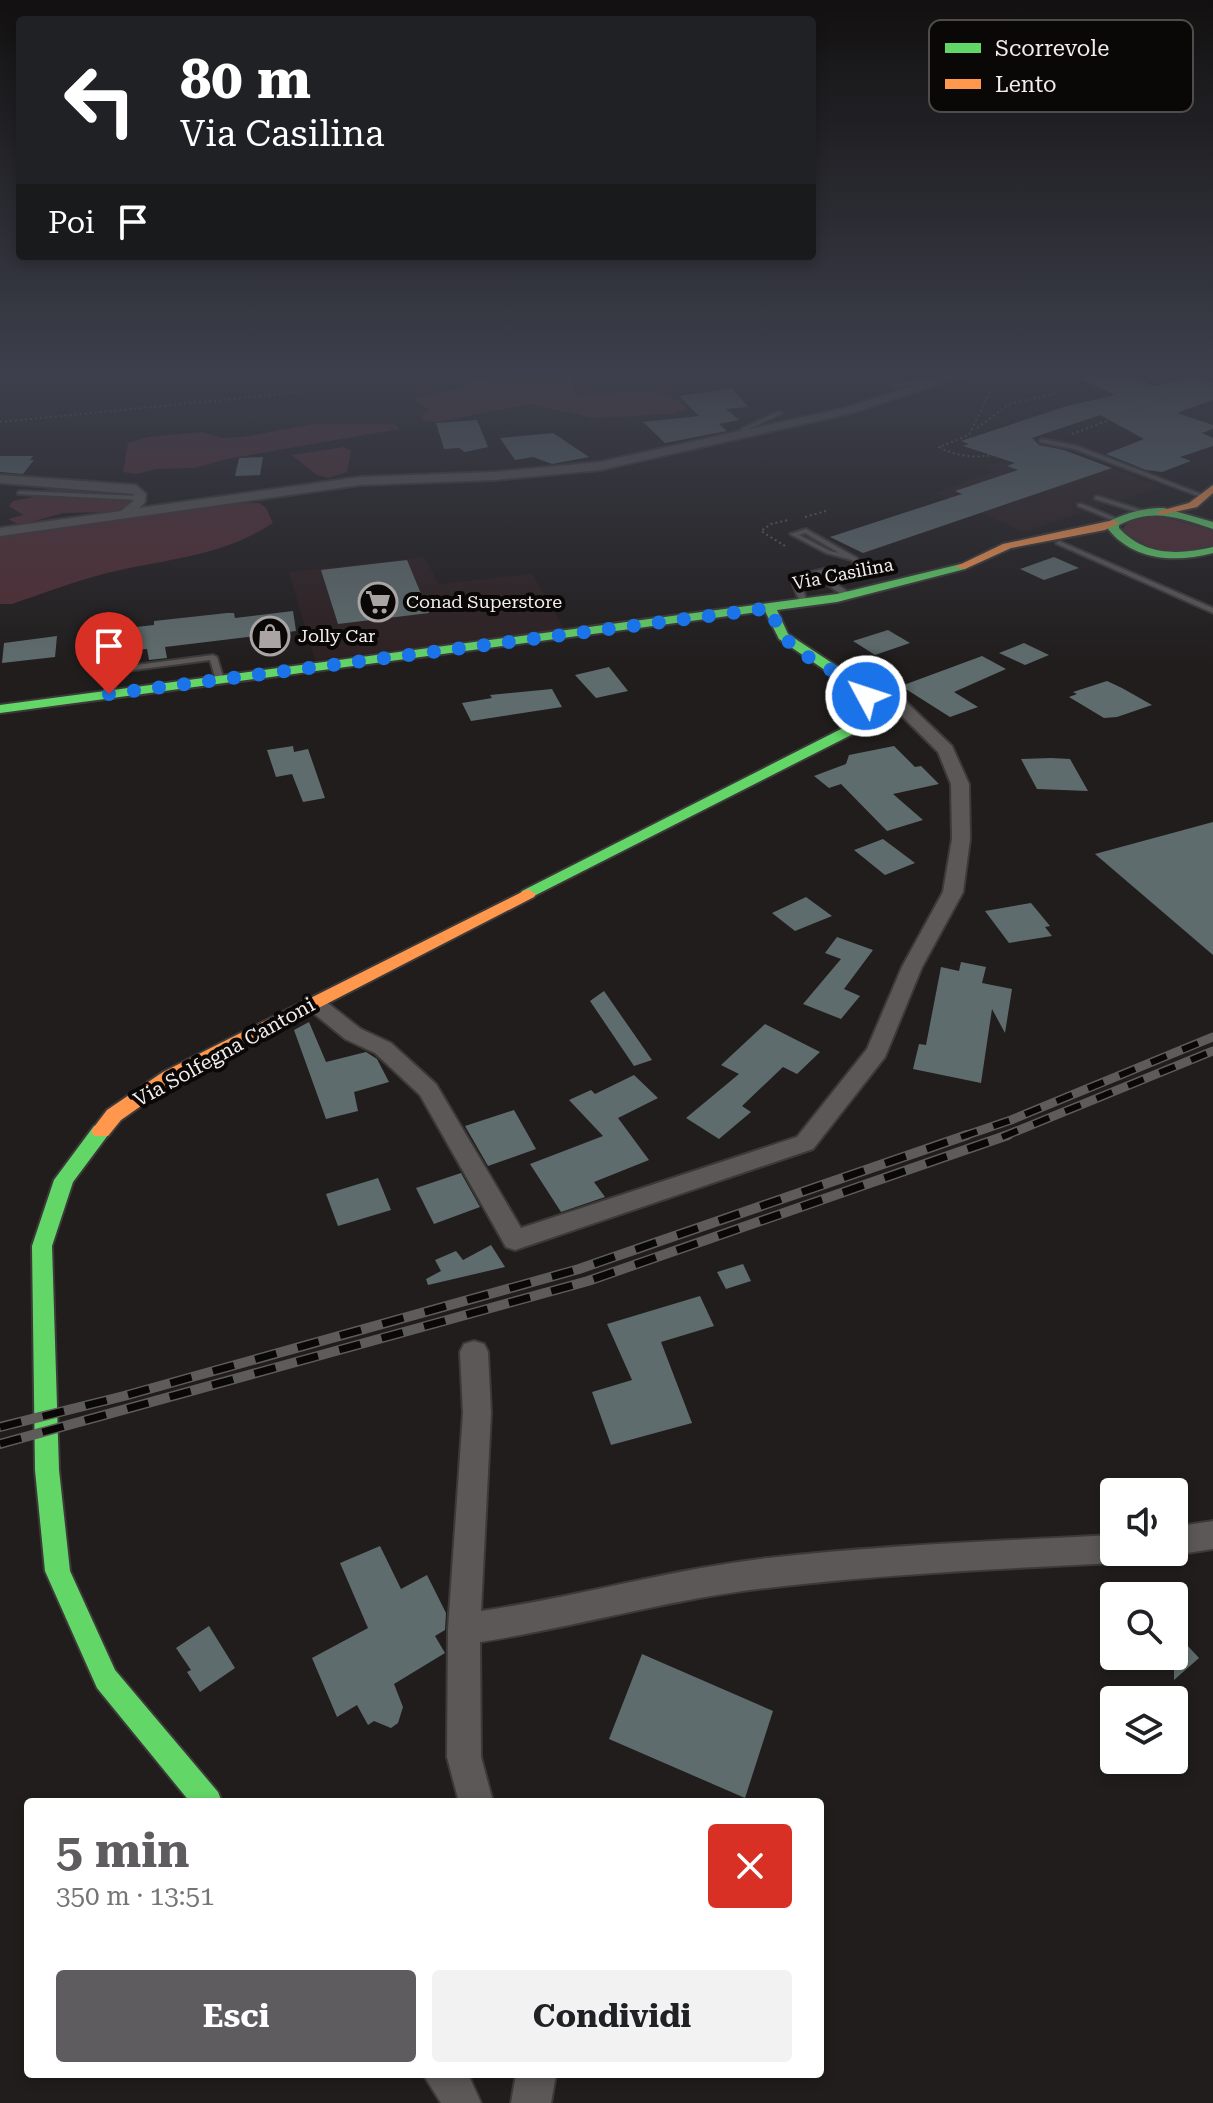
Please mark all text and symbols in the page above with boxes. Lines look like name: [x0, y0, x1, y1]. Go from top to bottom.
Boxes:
legend: [929, 20, 1193, 112]
text: Scorrevole: [995, 36, 1109, 61]
text: 80 m: [180, 46, 311, 112]
icon: left: [48, 48, 152, 152]
text: Lento: [995, 72, 1057, 97]
text: Via Casilina: [180, 113, 385, 155]
icon: arrive: [111, 200, 155, 244]
text: Poi: [48, 205, 95, 240]
street label: Via Casilina: [791, 553, 895, 594]
supermarket icon: Conad Superstore: [357, 581, 399, 623]
place label: Conad Superstore: [406, 591, 562, 612]
pin: [75, 612, 143, 694]
shop icon: Jolly Car: [249, 615, 291, 657]
icon: arrive: [87, 624, 131, 668]
place label: Jolly Car: [298, 625, 375, 646]
position arrow: [824, 654, 908, 738]
street label: Via Solfegna Cantoni: [129, 992, 319, 1112]
map controls: [1100, 1478, 1188, 1774]
button: sound: [1100, 1478, 1188, 1566]
button: search: [1100, 1582, 1188, 1670]
button: layers: [1100, 1686, 1188, 1774]
text: 5 min: [56, 1823, 189, 1879]
button: close: [708, 1824, 792, 1908]
text: 350 m · 13:51: [56, 1881, 215, 1911]
button: Esci: [56, 1970, 416, 2062]
button: Condividi: [432, 1970, 792, 2062]

